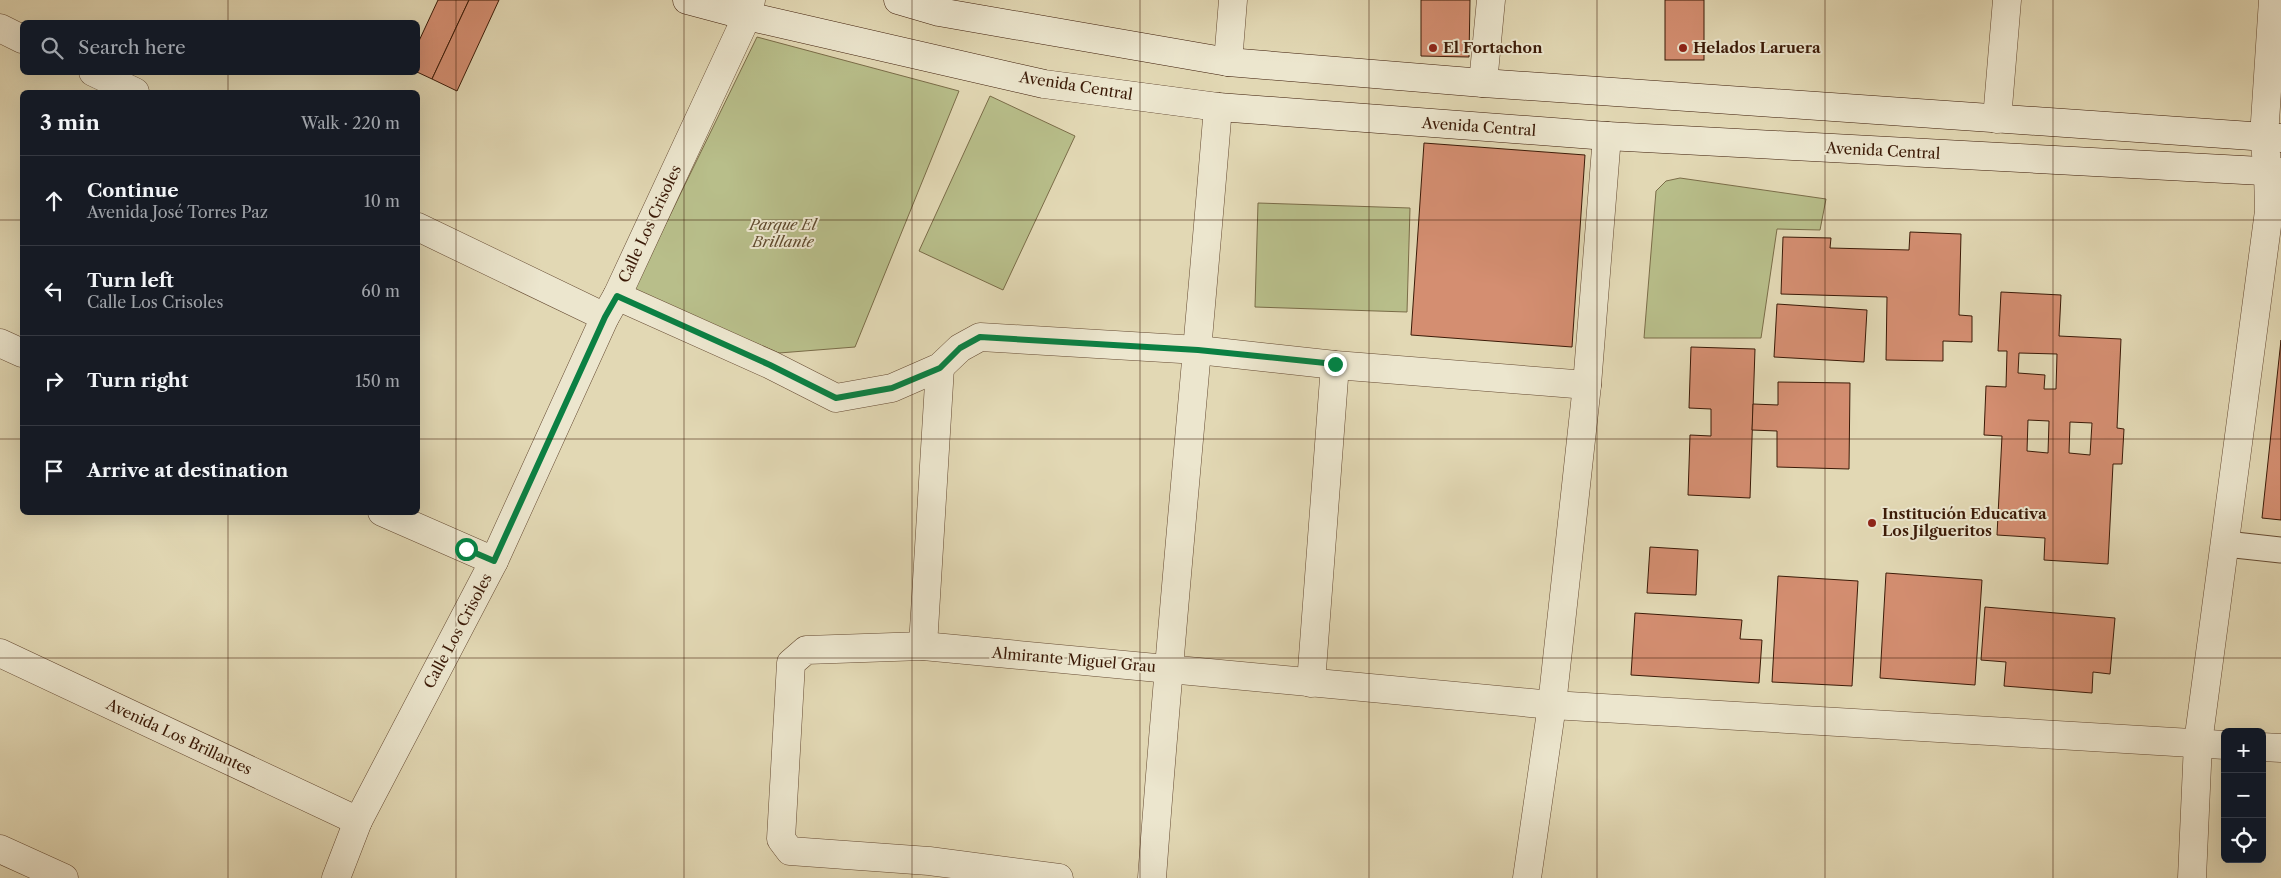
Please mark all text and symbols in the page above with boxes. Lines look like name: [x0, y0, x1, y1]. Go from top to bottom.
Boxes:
search box: [20, 20, 420, 75]
icon: search: [38, 34, 66, 62]
text: Search here: [78, 36, 186, 59]
place label: El Fortachon: [1443, 38, 1543, 57]
place label: Helados Laruera: [1693, 38, 1821, 57]
marker: El Fortachon: [1427, 42, 1439, 54]
marker: Helados Laruera: [1677, 42, 1689, 54]
street label: Avenida Central: [1017, 67, 1135, 104]
text: 3 min: [40, 110, 100, 135]
text: Walk · 220 m: [301, 113, 400, 133]
street label: Avenida Central: [1420, 113, 1537, 140]
street label: Avenida Central: [1824, 138, 1941, 163]
street label: Calle Los Crisoles: [614, 162, 685, 286]
text: Continue: [87, 179, 179, 202]
icon: ahead: [40, 187, 68, 215]
text: 10 m: [364, 191, 400, 211]
text: Avenida José Torres Paz: [87, 202, 268, 222]
park label: Parque El Brillante: [748, 215, 819, 251]
text: Turn left: [87, 269, 174, 292]
icon: left: [40, 277, 68, 305]
text: 60 m: [361, 281, 400, 301]
text: Calle Los Crisoles: [87, 292, 223, 312]
route end: [1324, 353, 1347, 376]
icon: right: [40, 367, 68, 395]
text: Turn right: [87, 369, 188, 392]
text: 150 m: [355, 371, 400, 391]
icon: arrive: [40, 457, 68, 485]
text: Arrive at destination: [87, 459, 288, 482]
place label: Institución Educativa Los Jilgueritos: [1882, 504, 2047, 540]
marker: Institución Educativa Los Jilgueritos: [1866, 517, 1878, 529]
route start: [455, 538, 478, 561]
street label: Calle Los Crisoles: [419, 570, 496, 692]
street label: Almirante Miguel Grau: [990, 643, 1157, 676]
street label: Avenida Los Brillantes: [103, 694, 255, 779]
map controls: [2221, 728, 2266, 863]
button: +: [2221, 728, 2266, 773]
button: −: [2221, 773, 2266, 818]
button: locate: [2221, 818, 2266, 863]

